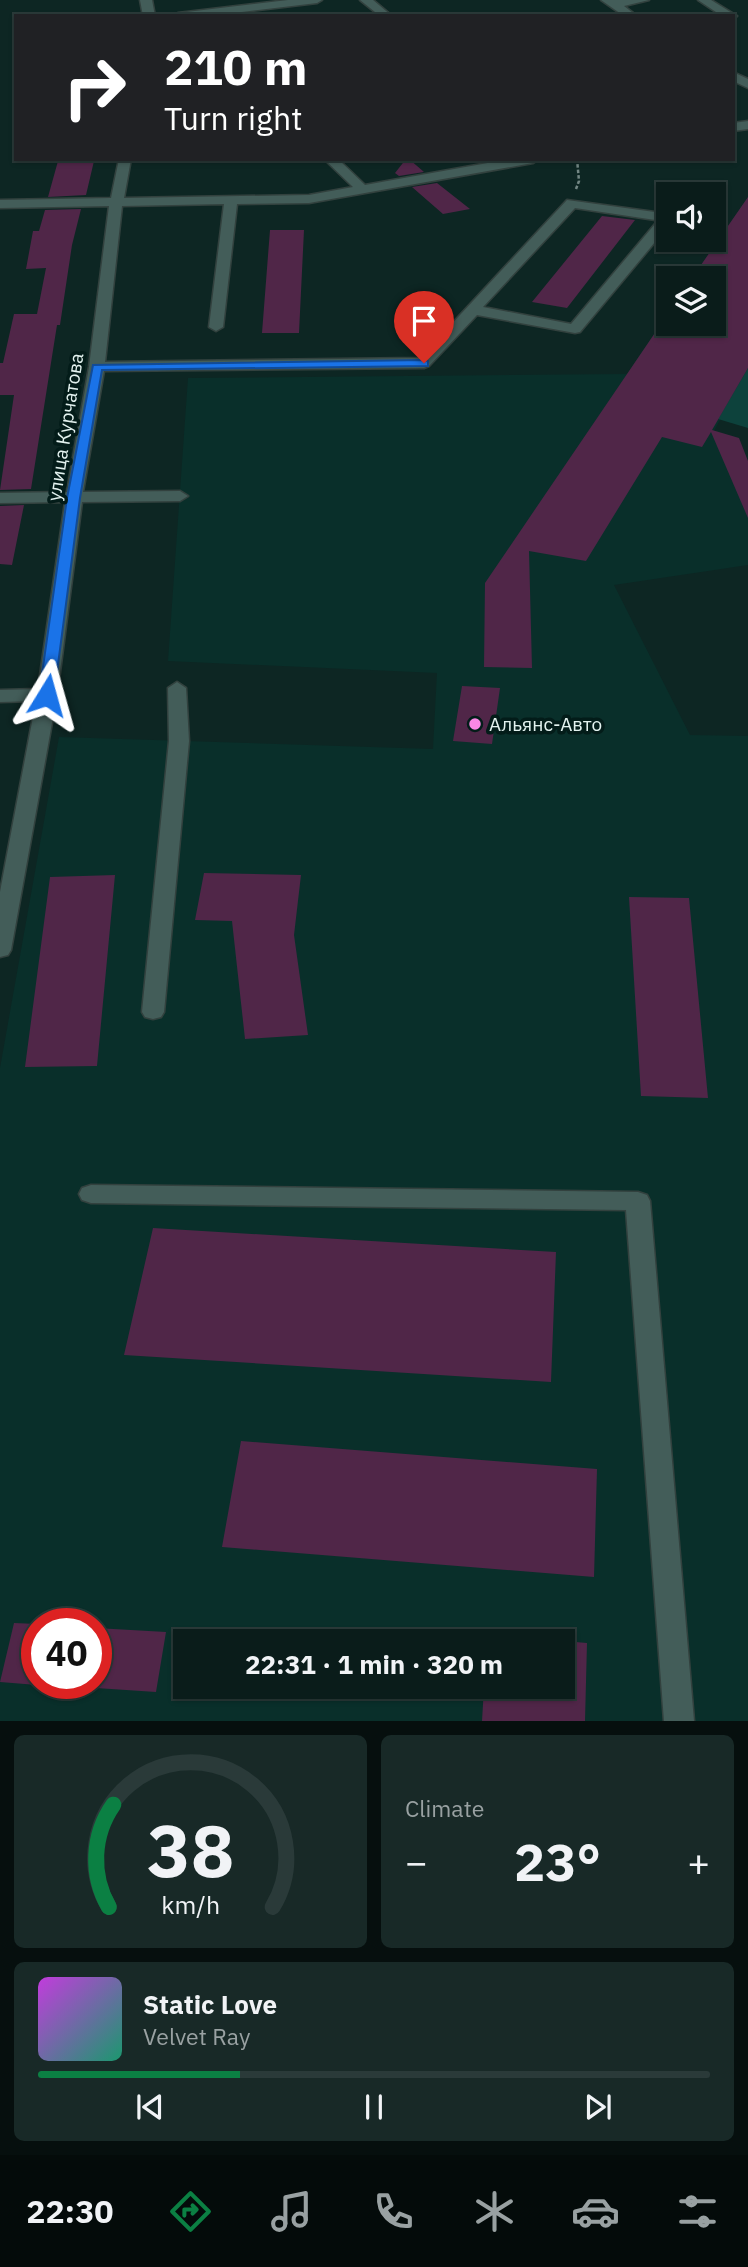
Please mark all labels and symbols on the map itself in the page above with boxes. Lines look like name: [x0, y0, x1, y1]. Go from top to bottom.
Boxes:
pin: [394, 291, 454, 363]
street label: улица Курчатова: [41, 351, 89, 503]
position arrow: [10, 658, 84, 732]
place label: Альянс-Авто: [489, 712, 602, 736]
marker: Альянс-Авто: [467, 716, 483, 732]
speed limit sign: 40: [21, 1608, 112, 1699]

